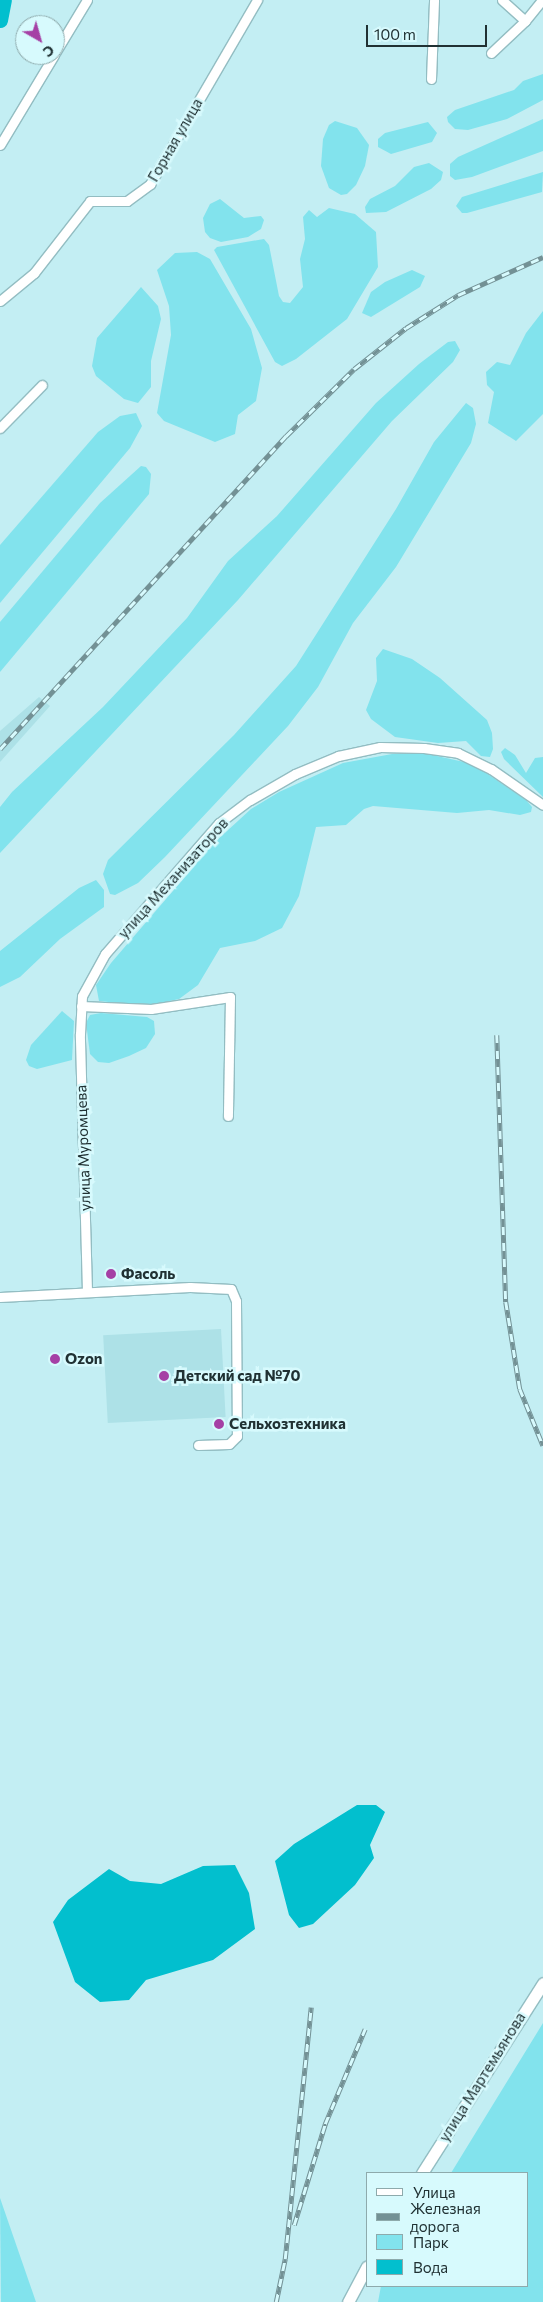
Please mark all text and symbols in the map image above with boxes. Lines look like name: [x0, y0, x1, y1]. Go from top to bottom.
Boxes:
north arrow: [15, 15, 65, 65]
scale bar: [368, 15, 489, 47]
text: 100 m: [374, 25, 416, 43]
text: С: [40, 42, 58, 61]
street label: Горная улица: [144, 95, 206, 185]
street label: улица Механизаторов: [114, 814, 232, 942]
street label: улица Муромцева: [72, 1085, 94, 1211]
place label: Фасоль: [121, 1265, 175, 1283]
marker: Фасоль: [105, 1268, 117, 1280]
place label: Ozon: [65, 1350, 103, 1368]
marker: Ozon: [49, 1353, 61, 1365]
place label: Детский сад №70: [174, 1367, 300, 1385]
marker: Детский сад №70: [158, 1370, 170, 1382]
place label: Сельхозтехника: [229, 1415, 346, 1433]
marker: Сельхозтехника: [213, 1418, 225, 1430]
street label: улица Мартемьянова: [435, 2009, 529, 2145]
legend: [366, 2172, 528, 2287]
text: Улица: [413, 2183, 455, 2201]
text: Железная дорога: [410, 2199, 481, 2235]
text: Парк: [413, 2233, 449, 2251]
text: Вода: [413, 2258, 448, 2276]

